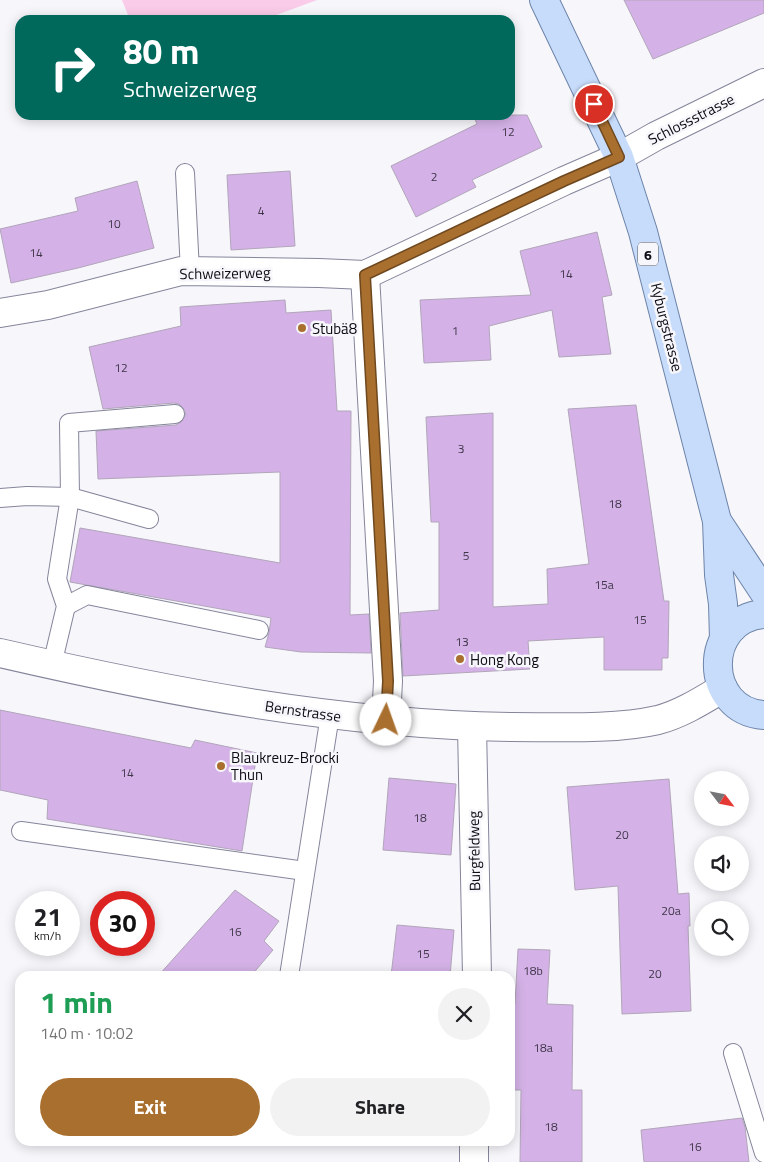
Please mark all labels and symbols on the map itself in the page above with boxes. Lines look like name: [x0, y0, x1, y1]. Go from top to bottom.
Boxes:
pin: [573, 83, 615, 125]
street label: Schlossstrasse: [644, 87, 738, 151]
house number: 12: [501, 122, 515, 141]
house number: 2: [431, 167, 437, 186]
house number: 4: [258, 201, 265, 220]
house number: 10: [107, 214, 121, 233]
road number: 6: [638, 242, 658, 266]
house number: 14: [29, 243, 43, 262]
street label: Schweizerweg: [179, 261, 271, 285]
house number: 14: [559, 264, 573, 283]
street label: Kyburgstrasse: [645, 280, 689, 374]
place label: Stubä8: [312, 317, 357, 340]
house number: 1: [452, 321, 458, 340]
marker: Stubä8: [296, 322, 308, 334]
house number: 12: [114, 358, 128, 377]
house number: 3: [458, 439, 464, 458]
house number: 18: [608, 494, 622, 513]
house number: 5: [463, 546, 470, 565]
house number: 15a: [594, 575, 614, 594]
house number: 15: [633, 610, 647, 629]
house number: 13: [455, 632, 469, 651]
place label: Hong Kong: [470, 648, 539, 671]
marker: Hong Kong: [454, 653, 466, 665]
position arrow: [359, 693, 411, 745]
street label: Bernstrasse: [264, 694, 342, 728]
place label: Blaukreuz-Brocki Thun: [231, 746, 339, 786]
marker: Blaukreuz-Brocki Thun: [215, 760, 227, 772]
house number: 14: [120, 763, 134, 782]
north arrow: [694, 771, 749, 826]
house number: 18: [413, 808, 427, 827]
street label: Burgfeldweg: [462, 810, 486, 891]
house number: 20: [615, 825, 629, 844]
speed limit sign: 30: [90, 891, 155, 956]
house number: 20a: [661, 901, 681, 920]
house number: 16: [228, 922, 242, 941]
house number: 15: [416, 944, 430, 963]
house number: 18b: [523, 961, 543, 980]
house number: 20: [648, 964, 662, 983]
house number: 18a: [533, 1038, 553, 1057]
house number: 18: [544, 1117, 558, 1136]
house number: 16: [688, 1137, 702, 1156]

